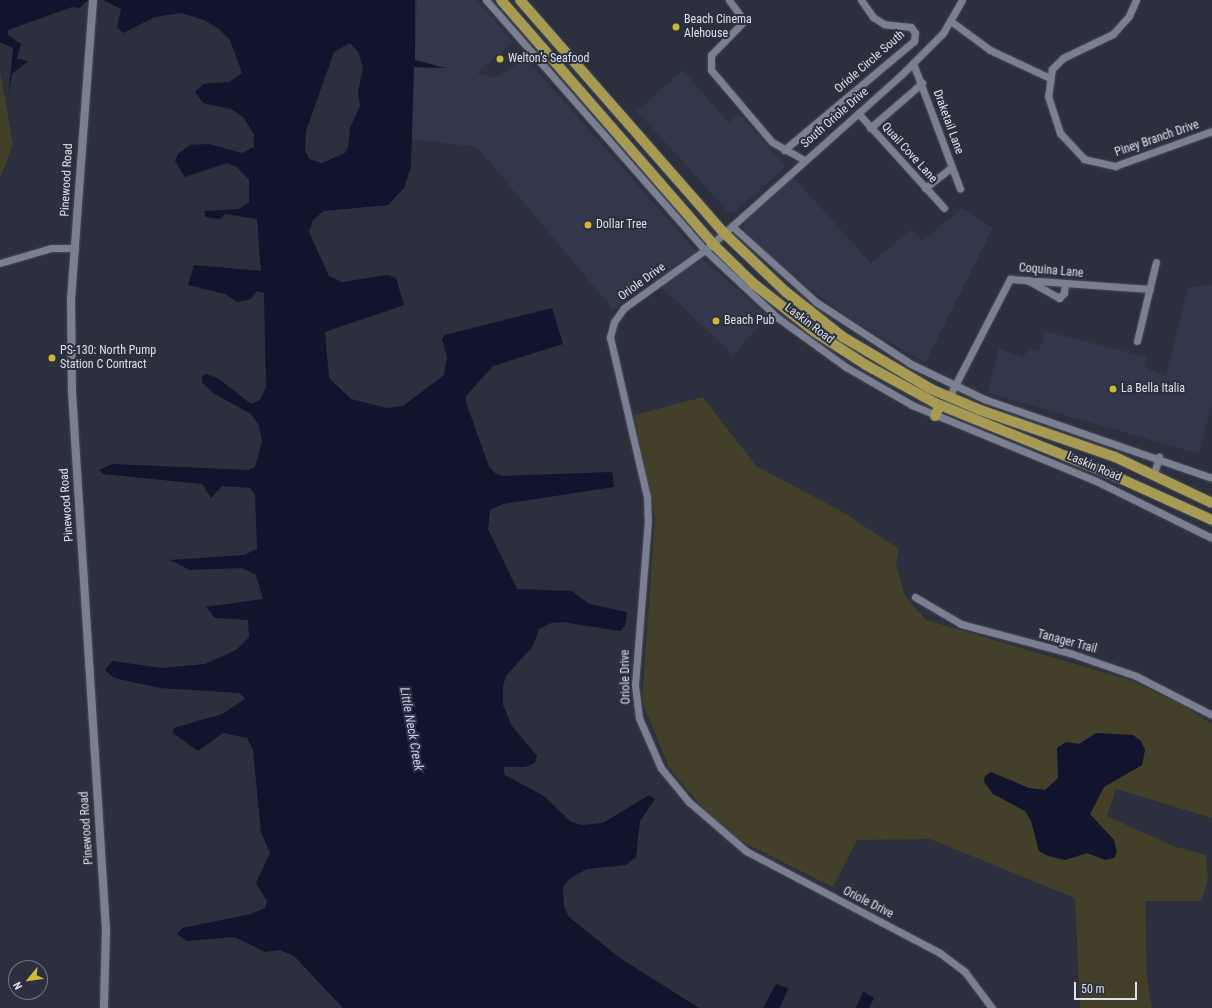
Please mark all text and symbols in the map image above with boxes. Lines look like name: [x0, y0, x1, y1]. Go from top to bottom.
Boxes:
place label: Beach Cinema Alehouse: [684, 13, 752, 41]
marker: Beach Cinema Alehouse: [671, 22, 681, 32]
street label: Oriole Circle South: [832, 28, 908, 96]
place label: Welton’s Seafood: [508, 52, 589, 66]
marker: Welton’s Seafood: [495, 54, 505, 64]
street label: South Oriole Drive: [798, 85, 872, 151]
street label: Draketail Lane: [930, 88, 966, 156]
street label: Piney Branch Drive: [1113, 118, 1201, 160]
street label: Quail Cove Lane: [878, 120, 940, 186]
street label: Pinewood Road: [58, 143, 76, 217]
place label: Dollar Tree: [596, 218, 647, 232]
marker: Dollar Tree: [583, 220, 593, 230]
street label: Oriole Drive: [616, 260, 668, 304]
street label: Coquina Lane: [1018, 261, 1084, 281]
street label: Laskin Road: [782, 301, 836, 347]
place label: Beach Pub: [724, 314, 774, 328]
marker: Beach Pub: [711, 316, 721, 326]
place label: PS-130: North Pump Station C Contract: [60, 344, 156, 372]
marker: PS-130: North Pump Station C Contract: [47, 353, 57, 363]
place label: La Bella Italia: [1121, 382, 1185, 396]
marker: La Bella Italia: [1108, 384, 1118, 394]
street label: Laskin Road: [1065, 449, 1123, 485]
street label: Pinewood Road: [57, 468, 77, 542]
street label: Tanager Trail: [1036, 627, 1098, 657]
street label: Oriole Drive: [618, 650, 634, 704]
water label: Little Neck Creek: [396, 686, 426, 772]
street label: Pinewood Road: [77, 791, 97, 865]
street label: Oriole Drive: [840, 884, 896, 922]
north arrow: [8, 960, 48, 1000]
scale bar: [1076, 974, 1139, 1000]
text: N: [11, 979, 25, 992]
text: 50 m: [1081, 982, 1105, 996]

